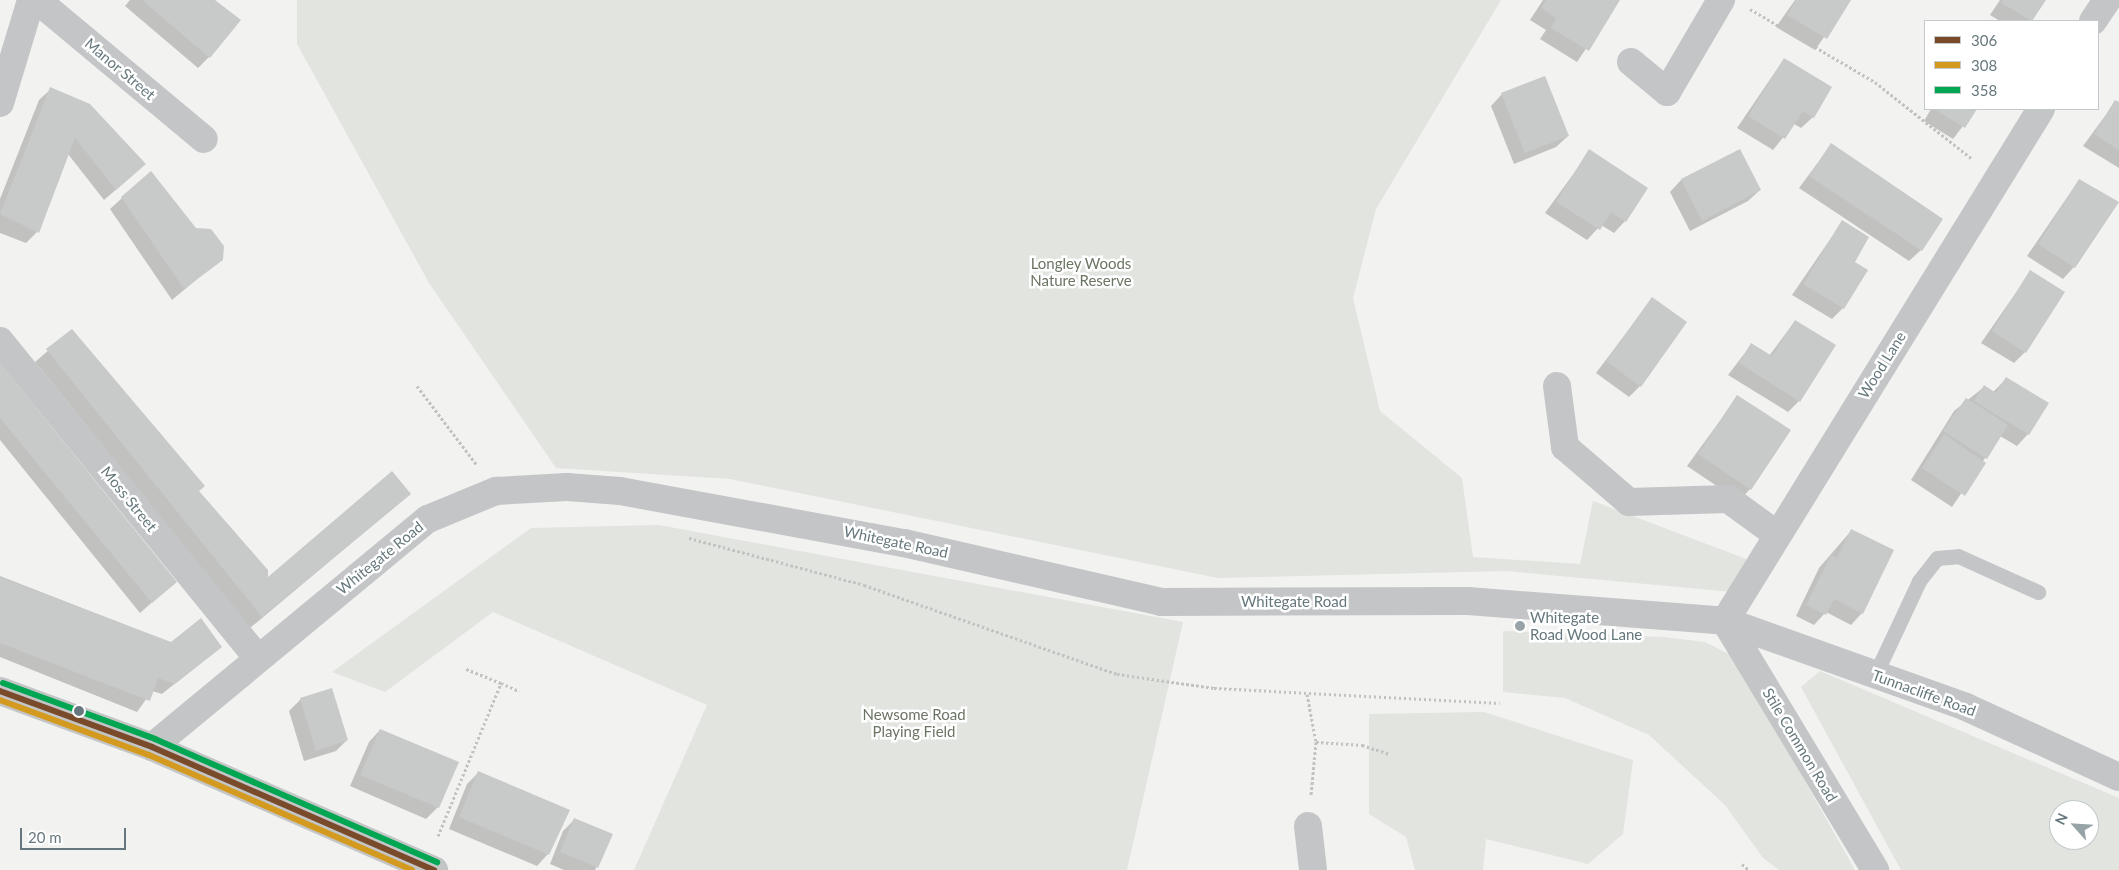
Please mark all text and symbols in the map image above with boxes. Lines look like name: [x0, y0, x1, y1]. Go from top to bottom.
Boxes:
legend: [1924, 20, 2099, 110]
text: 306: [1971, 31, 1997, 49]
street label: Manor Street: [81, 34, 159, 104]
text: 308: [1971, 56, 1997, 74]
text: 358: [1971, 81, 1997, 99]
park label: Longley Woods Nature Reserve: [1030, 254, 1132, 289]
street label: Wood Lane: [1854, 328, 1910, 402]
street label: Moss Street: [97, 463, 161, 535]
street label: Whitegate Road: [333, 518, 427, 598]
street label: Whitegate Road: [842, 522, 950, 562]
street label: Whitegate Road: [1241, 593, 1347, 611]
place label: Whitegate Road Wood Lane: [1530, 608, 1642, 643]
marker: Whitegate Road Wood Lane: [1514, 620, 1526, 632]
street label: Tunnacliffe Road: [1870, 666, 1978, 720]
street label: Stile Common Road: [1759, 685, 1841, 805]
park label: Newsome Road Playing Field: [862, 705, 966, 740]
unlabelled marker: [74, 706, 84, 716]
north arrow: [2049, 800, 2099, 850]
text: N: [2051, 810, 2071, 827]
scale bar: [22, 818, 129, 850]
text: 20 m: [28, 828, 62, 846]

